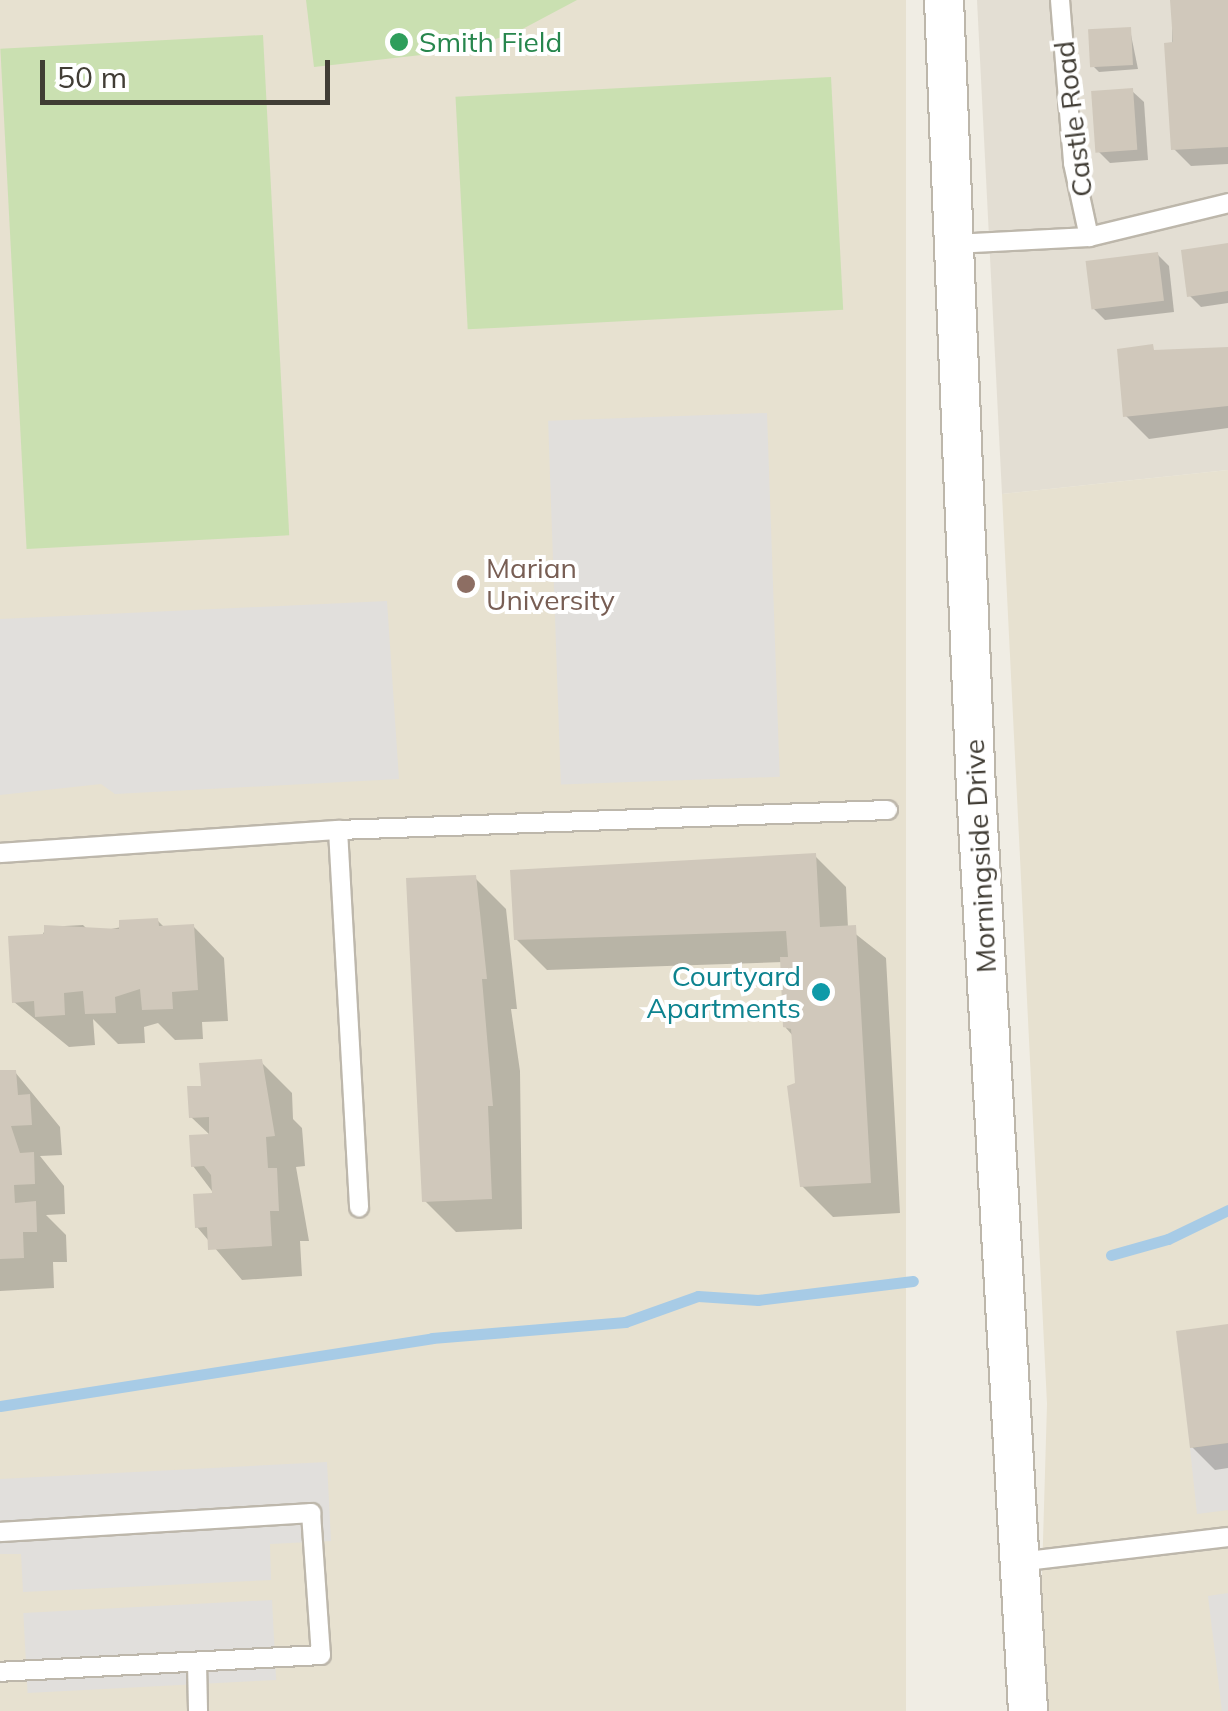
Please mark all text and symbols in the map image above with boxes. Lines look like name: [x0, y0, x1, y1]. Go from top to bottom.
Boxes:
place label: Smith Field: [419, 25, 562, 59]
marker: Smith Field: [388, 31, 410, 53]
street label: Castle Road: [1047, 39, 1099, 199]
scale bar: [45, 40, 335, 102]
text: 50 m: [57, 58, 127, 96]
place label: Marian University: [486, 551, 615, 617]
marker: Marian University: [455, 573, 477, 595]
street label: Morningside Drive: [957, 738, 1003, 974]
place label: Courtyard Apartments: [646, 959, 801, 1025]
marker: Courtyard Apartments: [810, 981, 832, 1003]

